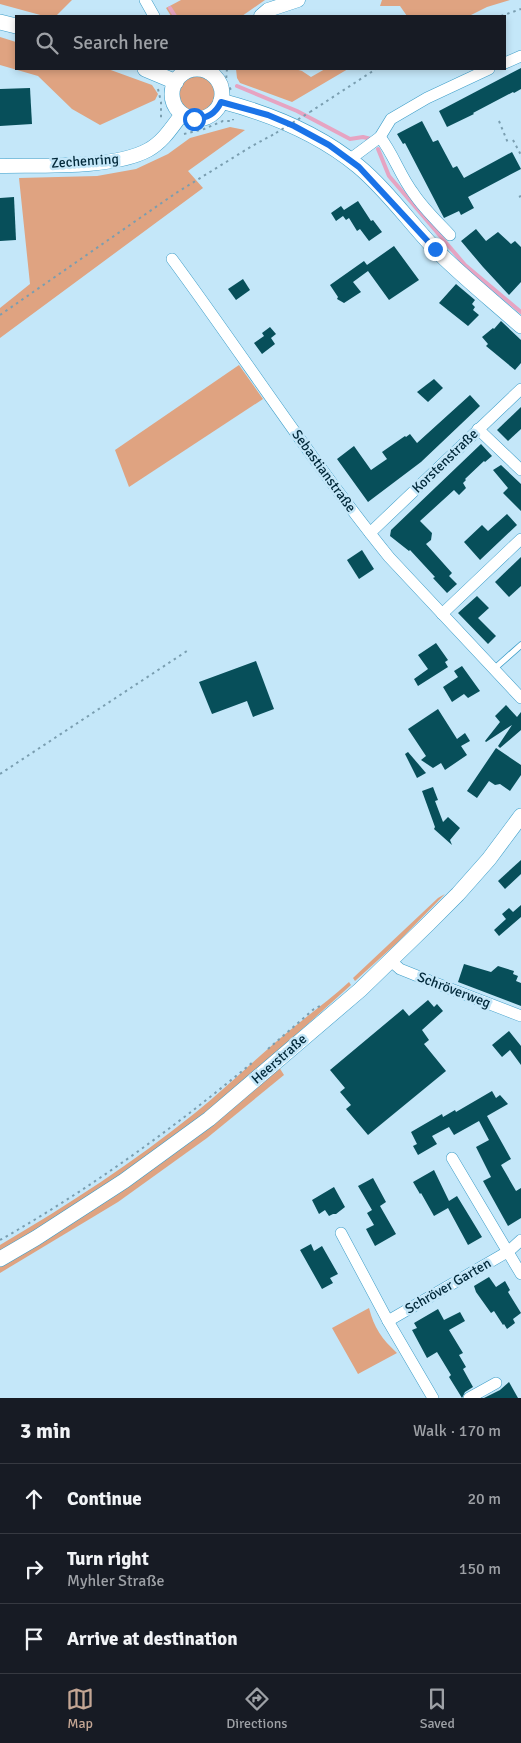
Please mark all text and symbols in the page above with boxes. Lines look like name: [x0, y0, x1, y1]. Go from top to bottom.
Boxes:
search box: [15, 15, 506, 70]
icon: search: [33, 29, 61, 57]
text: Search here: [73, 31, 169, 55]
route start: [183, 108, 206, 131]
street label: Zechenring: [51, 150, 119, 172]
route end: [424, 238, 447, 261]
street label: Korstenstraße: [409, 425, 481, 497]
street label: Sebastianstraße: [288, 426, 360, 516]
street label: Schröverweg: [415, 968, 493, 1012]
street label: Heerstraße: [248, 1030, 310, 1088]
street label: Schröver Garten: [402, 1255, 494, 1317]
text: 3 min: [20, 1418, 71, 1444]
text: Walk · 170 m: [413, 1421, 501, 1441]
icon: ahead: [20, 1485, 48, 1513]
text: Continue: [67, 1487, 142, 1511]
text: 20 m: [467, 1489, 501, 1509]
text: Turn right: [67, 1547, 149, 1571]
icon: right: [20, 1555, 48, 1583]
text: 150 m: [459, 1559, 501, 1579]
text: Myhler Straße: [67, 1571, 164, 1591]
icon: arrive: [20, 1625, 48, 1653]
text: Arrive at destination: [67, 1627, 238, 1651]
tab: Map: [66, 1685, 94, 1732]
tab: Directions: [226, 1685, 287, 1732]
tab: Saved: [420, 1685, 455, 1732]

